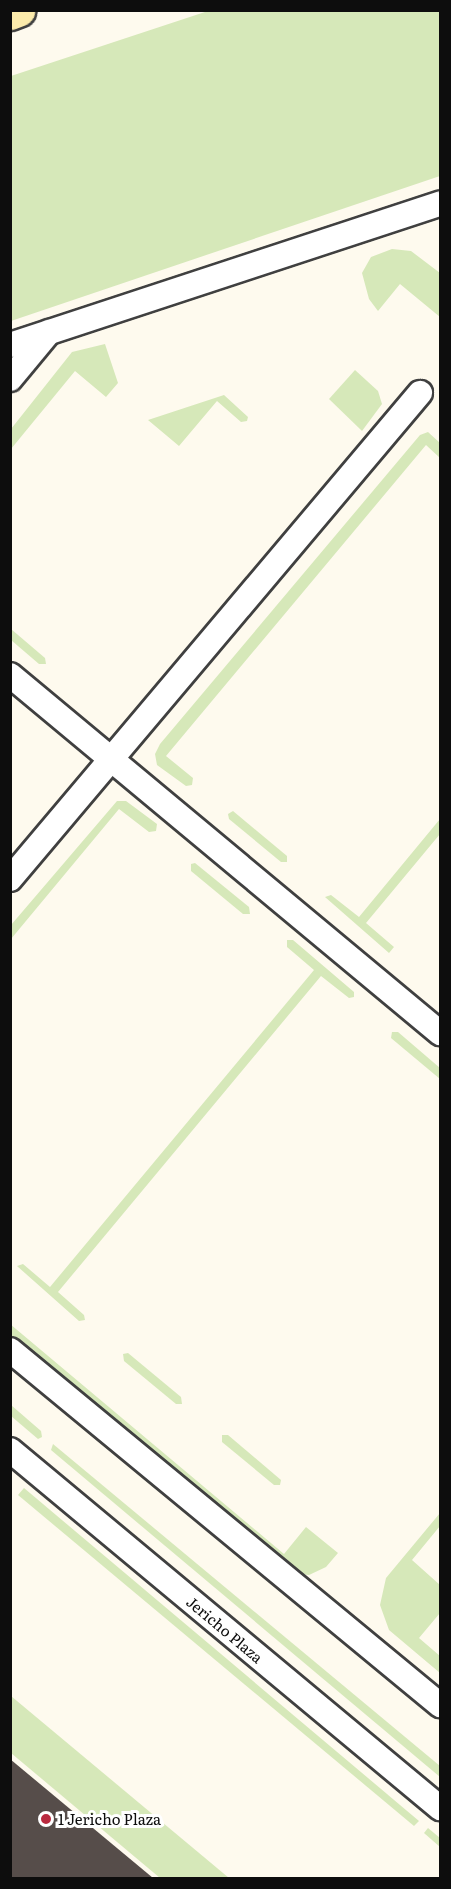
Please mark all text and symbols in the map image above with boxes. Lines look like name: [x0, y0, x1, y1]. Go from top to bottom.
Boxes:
street label: Jericho Plaza: [183, 1592, 267, 1666]
place label: 1 Jericho Plaza: [58, 1810, 161, 1828]
marker: 1 Jericho Plaza: [39, 1812, 53, 1826]

